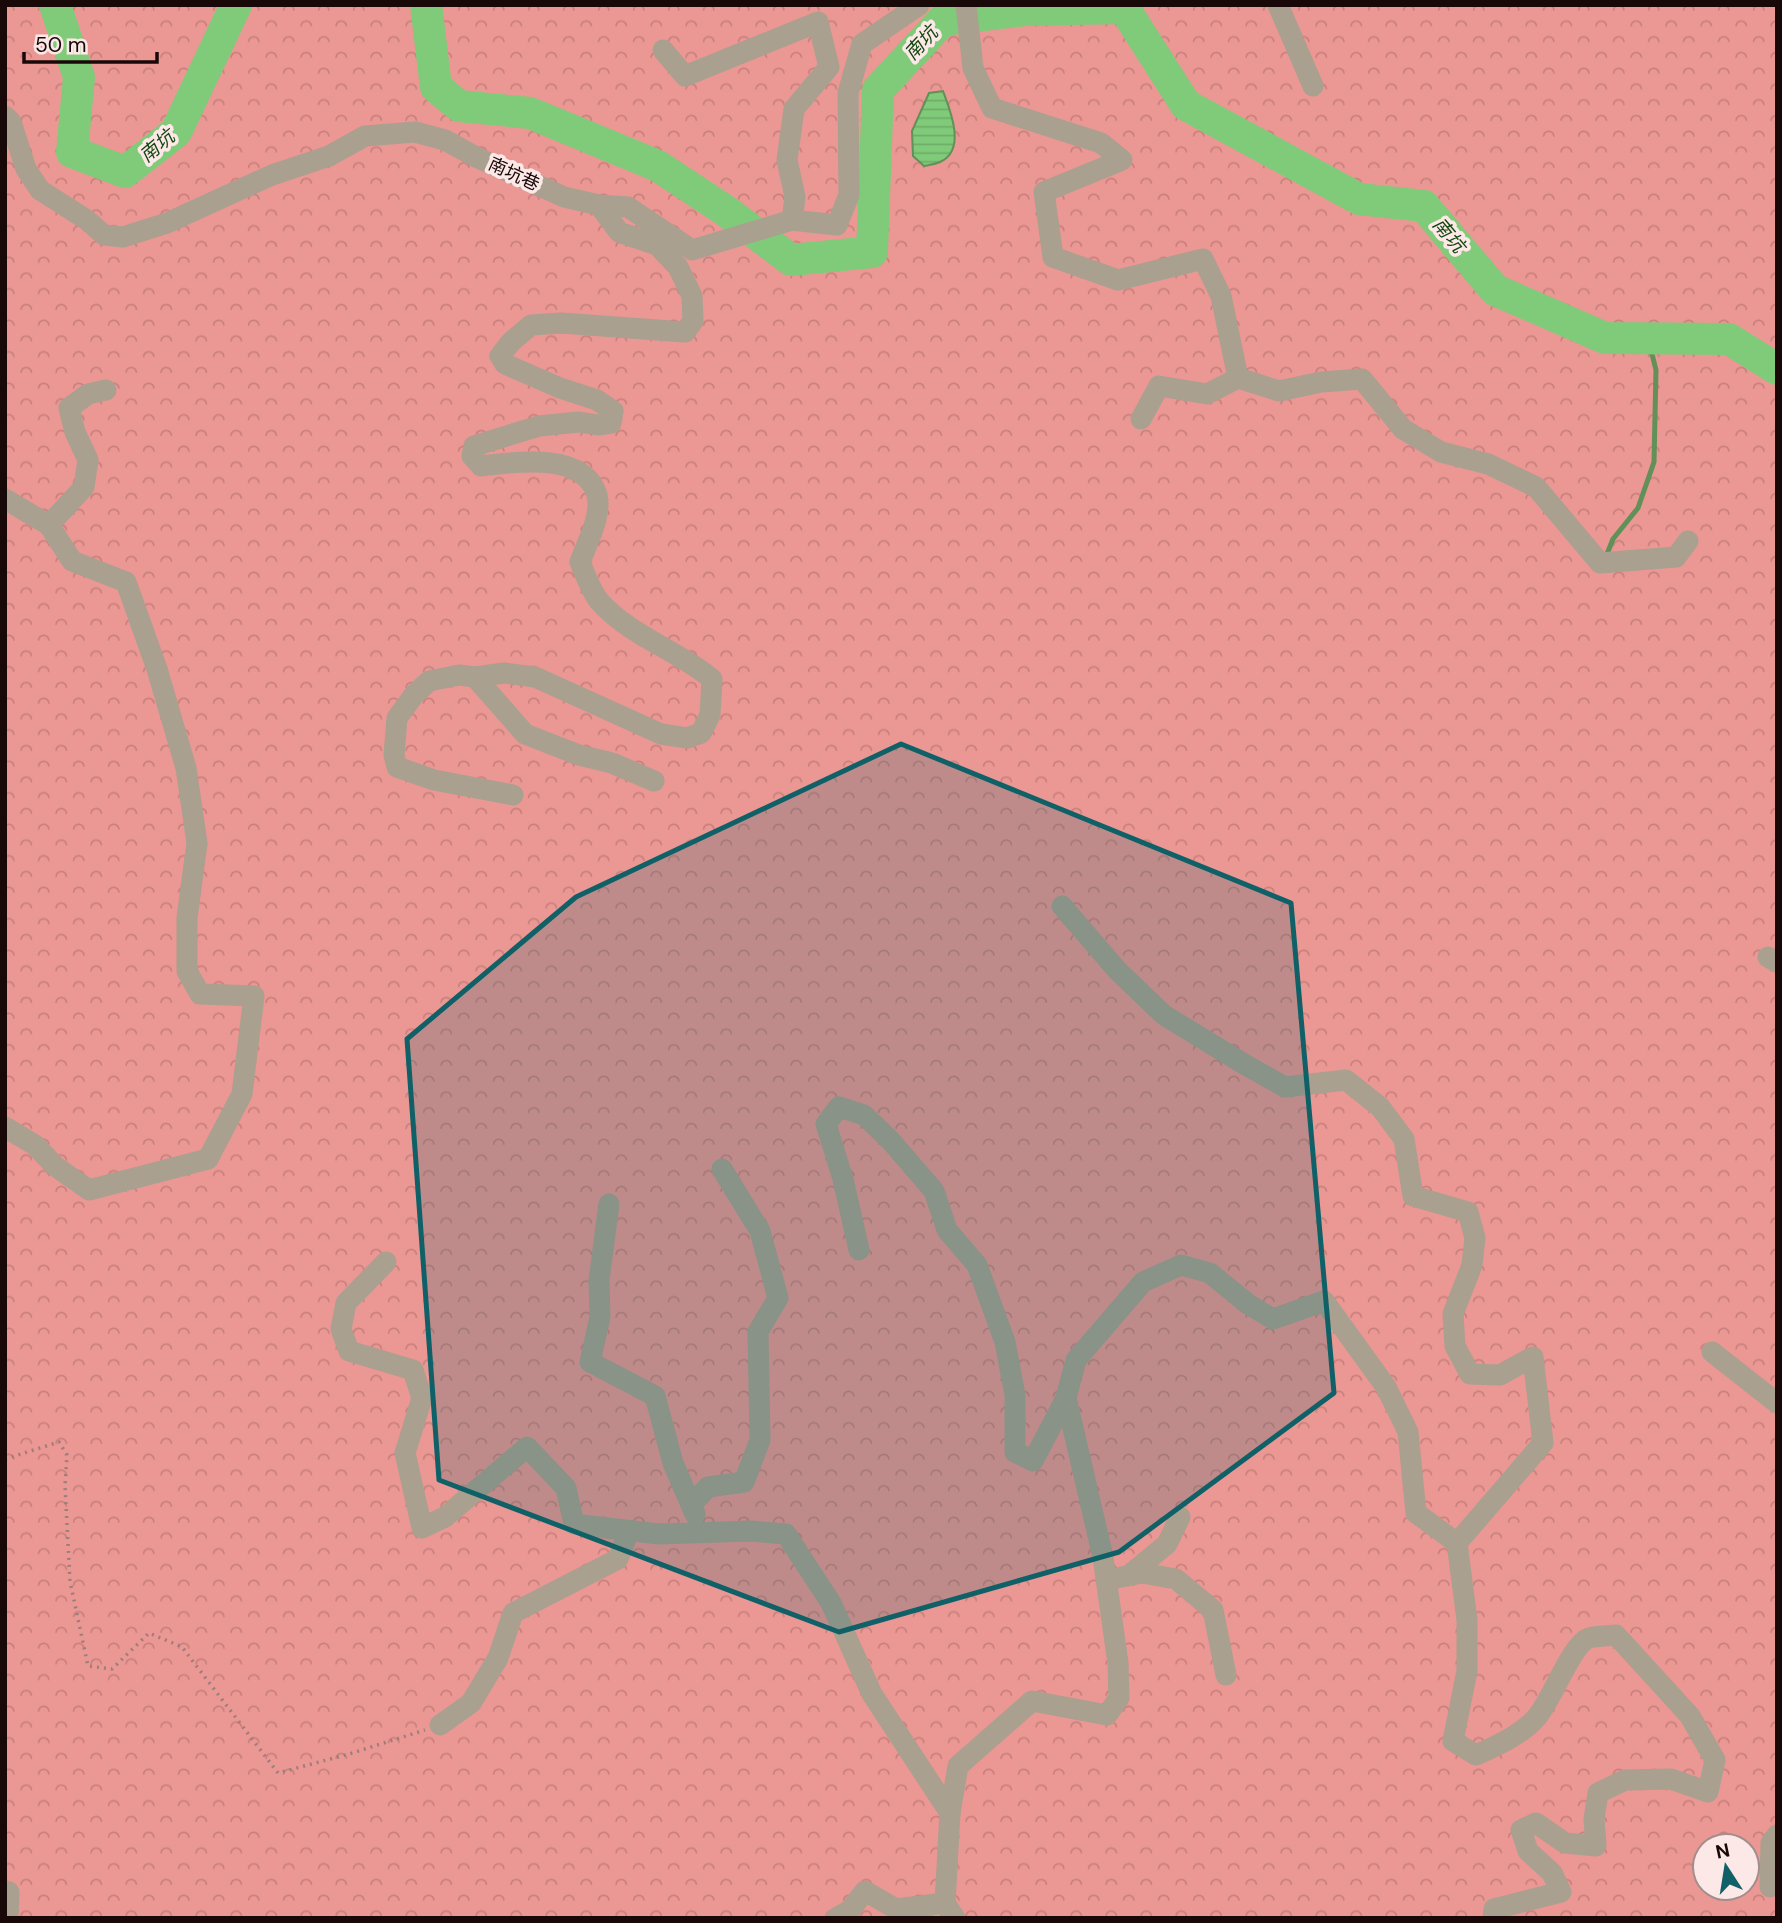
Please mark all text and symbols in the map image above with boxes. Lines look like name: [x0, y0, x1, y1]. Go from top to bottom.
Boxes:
water label: 南坑: [899, 18, 945, 65]
scale bar: [24, 21, 158, 65]
text: 50 m: [35, 31, 86, 59]
water label: 南坑: [134, 122, 182, 168]
street label: 南坑巷: [484, 152, 544, 196]
water label: 南坑: [1427, 212, 1473, 260]
north arrow: [1691, 1832, 1761, 1902]
text: N: [1713, 1837, 1732, 1865]

